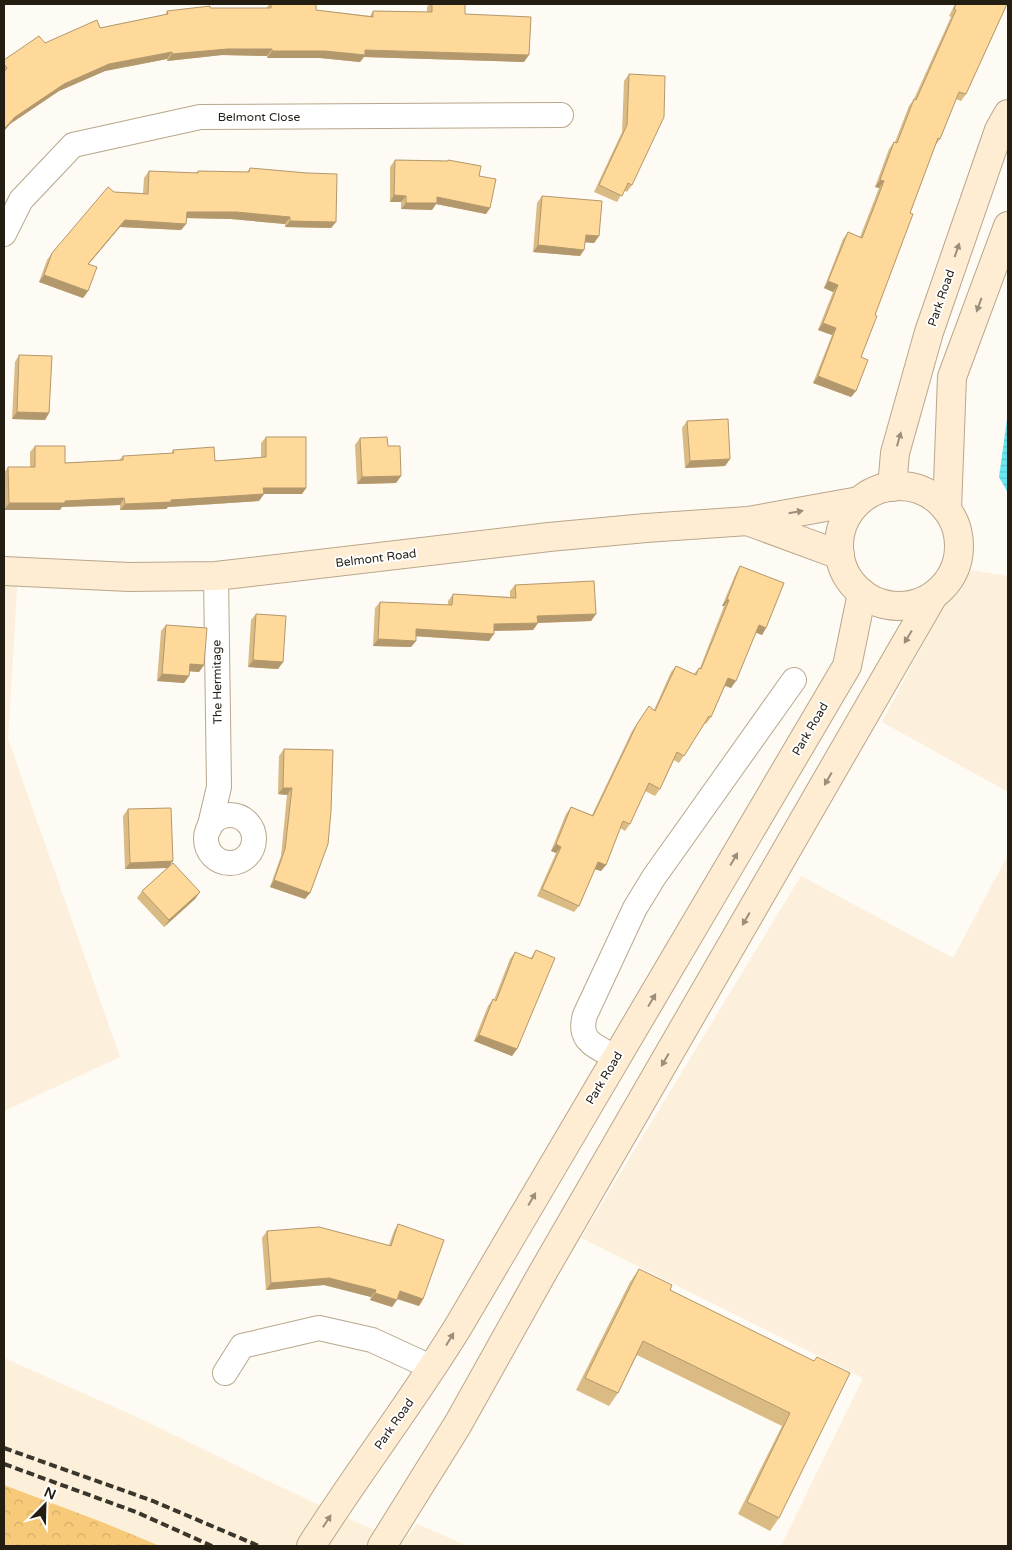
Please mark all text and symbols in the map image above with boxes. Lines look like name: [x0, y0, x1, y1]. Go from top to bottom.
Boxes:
street label: Belmont Close: [218, 110, 300, 124]
one-way arrow: [954, 243, 962, 258]
street label: Park Road: [925, 268, 957, 328]
one-way arrow: [975, 298, 983, 313]
one-way arrow: [895, 431, 903, 446]
one-way arrow: [788, 508, 804, 516]
street label: Belmont Road: [335, 546, 417, 570]
one-way arrow: [904, 631, 913, 644]
street label: The Hermitage: [209, 639, 225, 724]
street label: Park Road: [789, 700, 831, 758]
one-way arrow: [823, 772, 832, 785]
one-way arrow: [729, 853, 738, 866]
one-way arrow: [742, 913, 751, 926]
one-way arrow: [647, 993, 656, 1006]
street label: Park Road: [583, 1049, 625, 1107]
one-way arrow: [661, 1052, 669, 1067]
one-way arrow: [528, 1191, 536, 1206]
one-way arrow: [446, 1333, 455, 1346]
street label: Park Road: [371, 1396, 417, 1452]
north arrow: [20, 1480, 70, 1530]
text: N: [41, 1483, 58, 1504]
one-way arrow: [322, 1514, 332, 1527]

